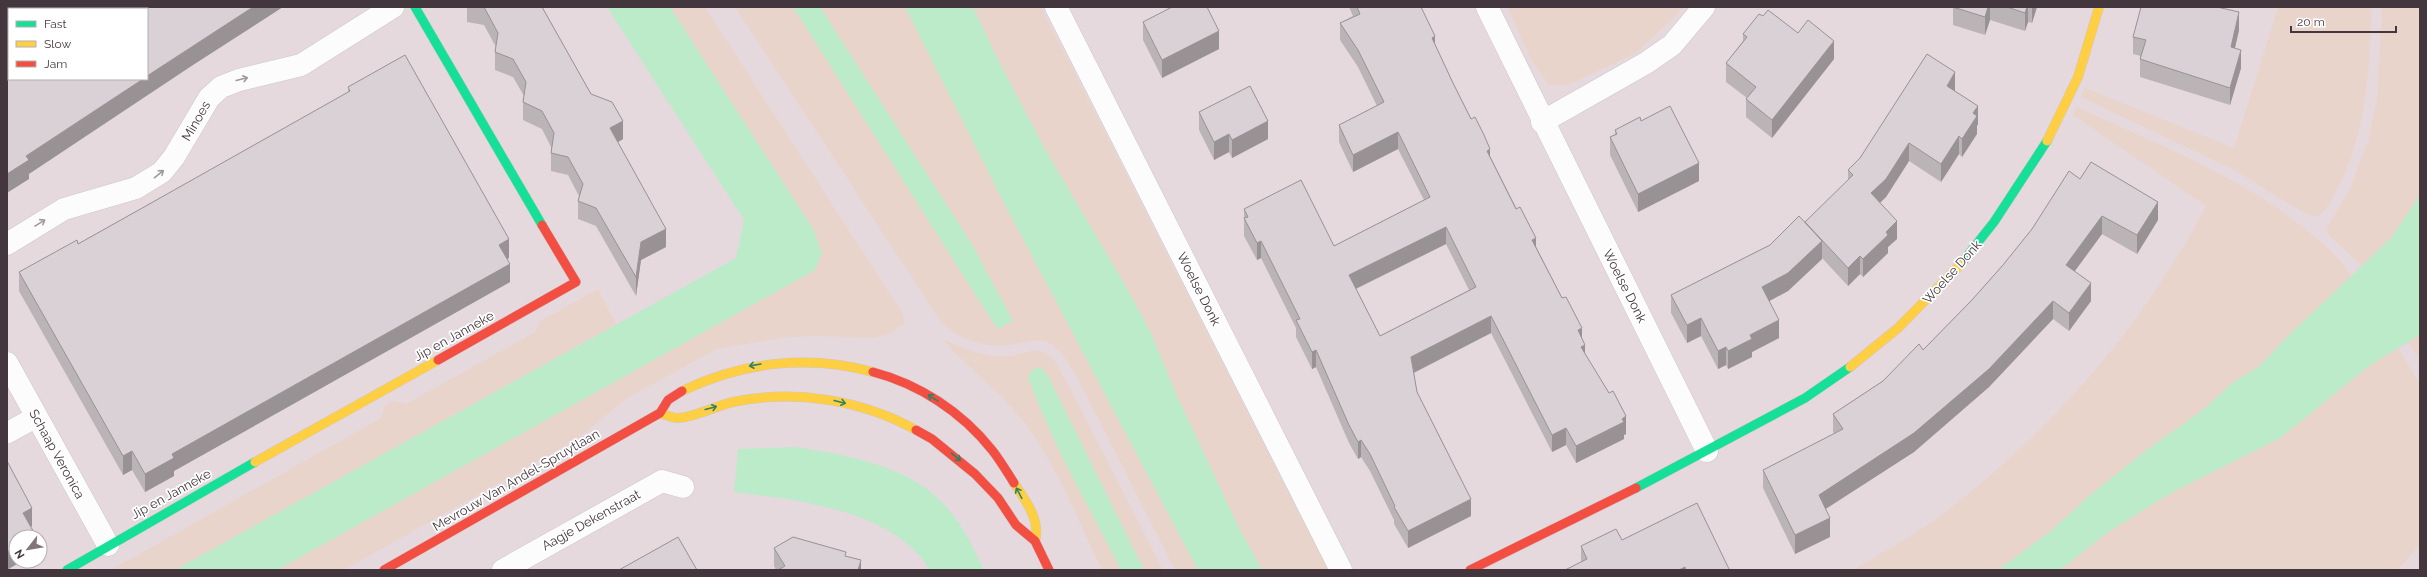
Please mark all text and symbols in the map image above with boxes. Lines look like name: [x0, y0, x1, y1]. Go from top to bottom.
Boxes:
legend: [8, 8, 148, 80]
scale bar: [2291, 8, 2396, 34]
text: 20 m: [2297, 15, 2325, 29]
text: Fast: [44, 17, 67, 31]
text: Slow: [44, 37, 71, 51]
text: Jam: [44, 57, 67, 71]
one-way arrow: [235, 75, 248, 83]
street label: Minoes: [179, 98, 213, 144]
one-way arrow: [154, 170, 164, 179]
one-way arrow: [34, 219, 46, 227]
street label: Woelse Donk: [1920, 237, 1985, 307]
street label: Woelse Donk: [1600, 247, 1650, 325]
street label: Woelse Donk: [1174, 250, 1224, 328]
street label: Jip en Janneke: [412, 308, 497, 364]
one-way arrow: [749, 362, 762, 370]
one-way arrow: [928, 393, 939, 402]
one-way arrow: [833, 399, 846, 406]
one-way arrow: [704, 404, 717, 411]
street label: Schaap Veronica: [26, 407, 88, 501]
street label: Mevrouw Van Andel-Spruytlaan: [430, 426, 602, 534]
one-way arrow: [951, 452, 961, 461]
street label: Jip en Janneke: [129, 466, 214, 522]
street label: Aagje Dekenstraat: [539, 486, 643, 553]
one-way arrow: [1015, 487, 1023, 499]
north arrow: [8, 529, 48, 569]
text: N: [12, 547, 28, 561]

